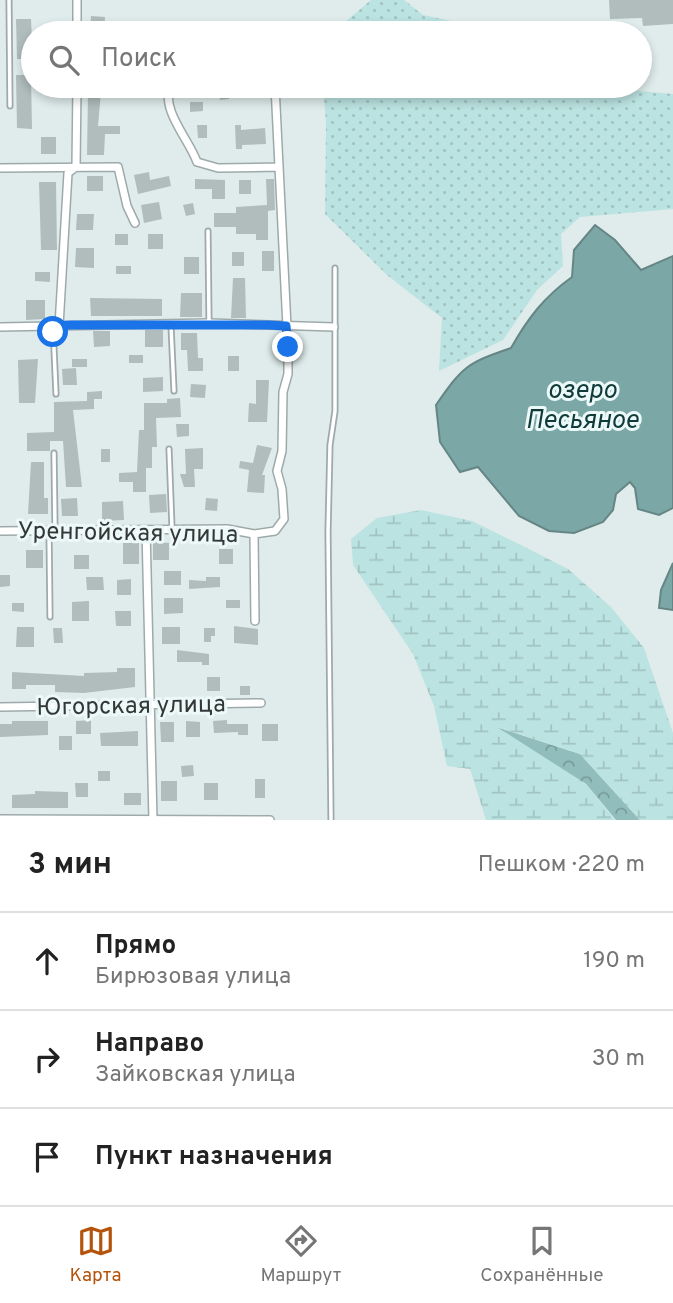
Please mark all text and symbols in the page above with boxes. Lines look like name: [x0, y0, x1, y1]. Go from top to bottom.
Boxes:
search box: [21, 21, 652, 98]
icon: search: [45, 41, 83, 79]
text: Поиск: [101, 43, 177, 76]
route start: [37, 316, 68, 347]
route end: [272, 331, 303, 362]
water label: озеро Песьяное: [526, 375, 639, 438]
street label: Уренгойская улица: [17, 517, 239, 551]
street label: Югорская улица: [36, 690, 226, 724]
text: 3 мин: [28, 847, 112, 884]
text: Пешком · 220 m: [478, 851, 645, 880]
text: Прямо: [95, 930, 176, 963]
icon: ahead: [28, 942, 66, 980]
text: 190 m: [583, 947, 645, 976]
text: Бирюзовая улица: [95, 963, 291, 992]
text: Направо: [95, 1028, 204, 1061]
icon: right: [28, 1040, 66, 1078]
text: 30 m: [592, 1045, 645, 1074]
text: Зайковская улица: [95, 1061, 296, 1090]
icon: arrive: [28, 1138, 66, 1176]
text: Пункт назначения: [95, 1141, 333, 1174]
tab: Карта: [69, 1222, 122, 1288]
tab: Маршрут: [260, 1222, 341, 1288]
tab: Сохранённые: [480, 1222, 604, 1288]

